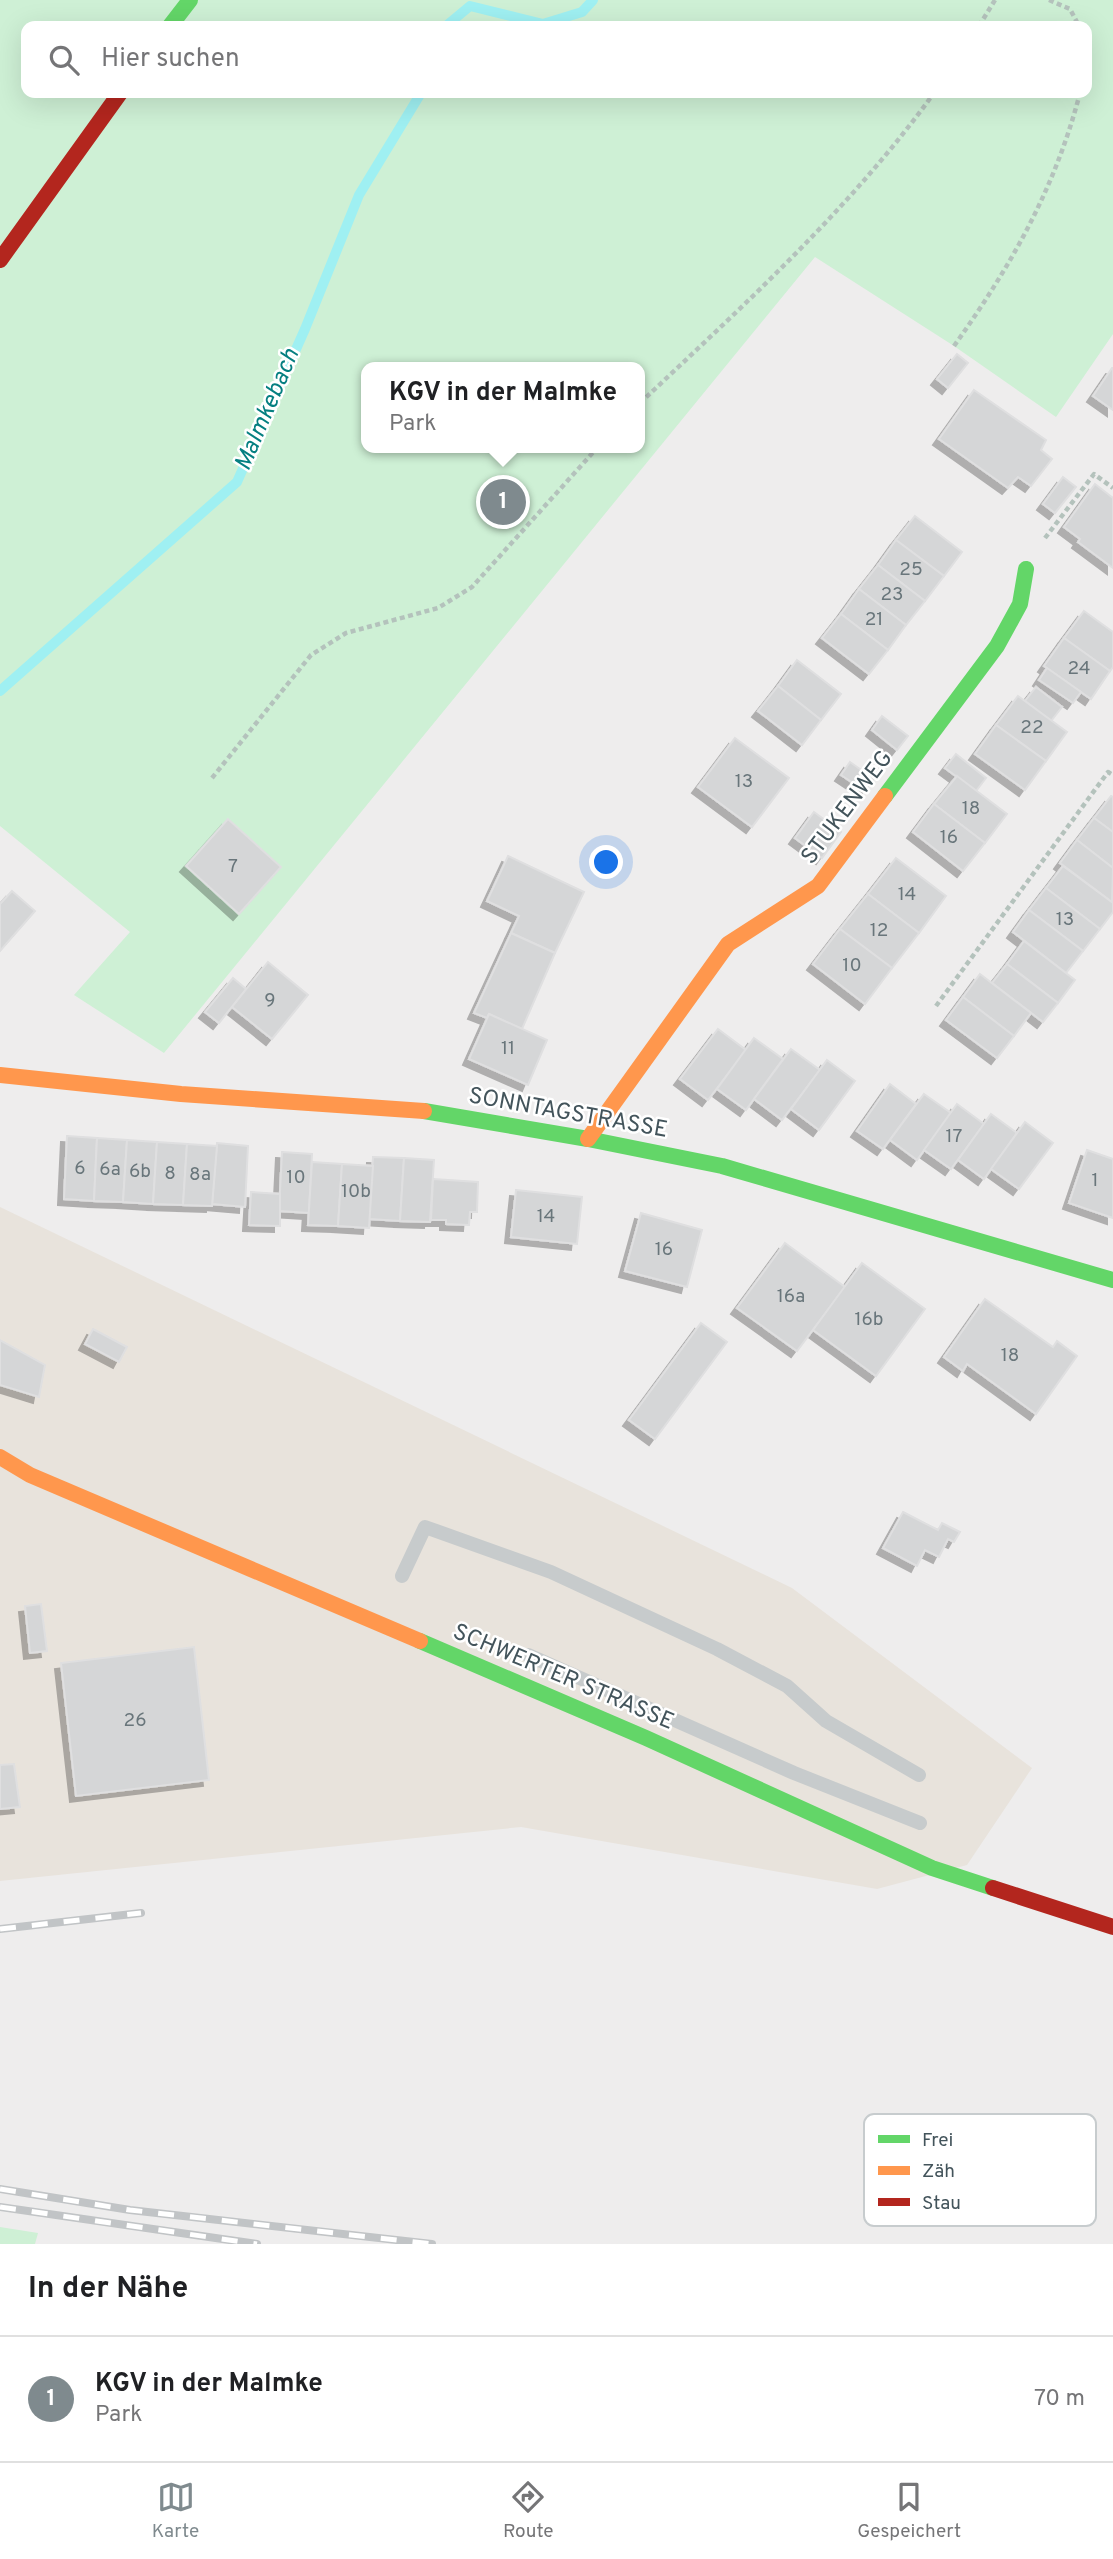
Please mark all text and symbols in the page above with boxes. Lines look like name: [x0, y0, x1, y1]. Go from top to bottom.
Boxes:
search box: [21, 21, 1092, 98]
icon: search: [45, 41, 83, 79]
text: Hier suchen: [101, 43, 240, 76]
water label: Malmkebach: [229, 344, 307, 476]
popup: [361, 362, 645, 453]
text: KGV in der Malmke: [389, 377, 617, 410]
text: Park: [389, 410, 437, 439]
pin: 1: [480, 476, 526, 528]
house number: 25: [899, 558, 923, 582]
house number: 23: [880, 583, 904, 607]
house number: 21: [865, 608, 883, 632]
house number: 24: [1067, 657, 1091, 681]
house number: 22: [1020, 716, 1044, 740]
street label: STUKENWEG: [796, 745, 900, 871]
house number: 13: [735, 770, 753, 794]
house number: 18: [962, 797, 980, 821]
house number: 16: [940, 826, 958, 850]
your location: [589, 845, 623, 879]
house number: 7: [228, 855, 238, 879]
house number: 14: [898, 883, 916, 907]
house number: 13: [1056, 908, 1074, 932]
house number: 12: [870, 919, 888, 943]
house number: 10: [842, 954, 862, 978]
house number: 9: [264, 989, 276, 1013]
house number: 11: [501, 1037, 515, 1061]
street label: SONNTAGSTRASSE: [466, 1082, 670, 1146]
house number: 17: [946, 1125, 963, 1149]
house number: 6: [74, 1157, 86, 1181]
house number: 6a: [99, 1158, 121, 1182]
house number: 6b: [129, 1160, 151, 1184]
house number: 8: [164, 1162, 176, 1186]
house number: 8a: [189, 1163, 211, 1187]
house number: 10: [286, 1166, 306, 1190]
house number: 1: [1091, 1169, 1099, 1193]
house number: 10b: [341, 1180, 371, 1204]
house number: 14: [537, 1205, 555, 1229]
house number: 16: [655, 1238, 673, 1262]
house number: 16a: [777, 1285, 805, 1309]
house number: 16b: [854, 1308, 884, 1332]
house number: 18: [1001, 1344, 1019, 1368]
street label: SCHWERTER STRASSE: [448, 1618, 678, 1738]
house number: 26: [124, 1709, 146, 1733]
legend: [864, 2114, 1096, 2226]
text: Frei: [922, 2129, 953, 2153]
text: Zäh: [922, 2160, 955, 2184]
text: Stau: [922, 2192, 961, 2216]
text: In der Nähe: [28, 2271, 188, 2308]
text: KGV in der Malmke: [95, 2368, 323, 2401]
text: 1: [46, 2385, 56, 2414]
text: 70 m: [1034, 2385, 1085, 2414]
text: Park: [95, 2401, 142, 2430]
tab: Karte: [152, 2478, 199, 2544]
tab: Route: [503, 2478, 554, 2544]
tab: Gespeichert: [857, 2478, 961, 2544]

